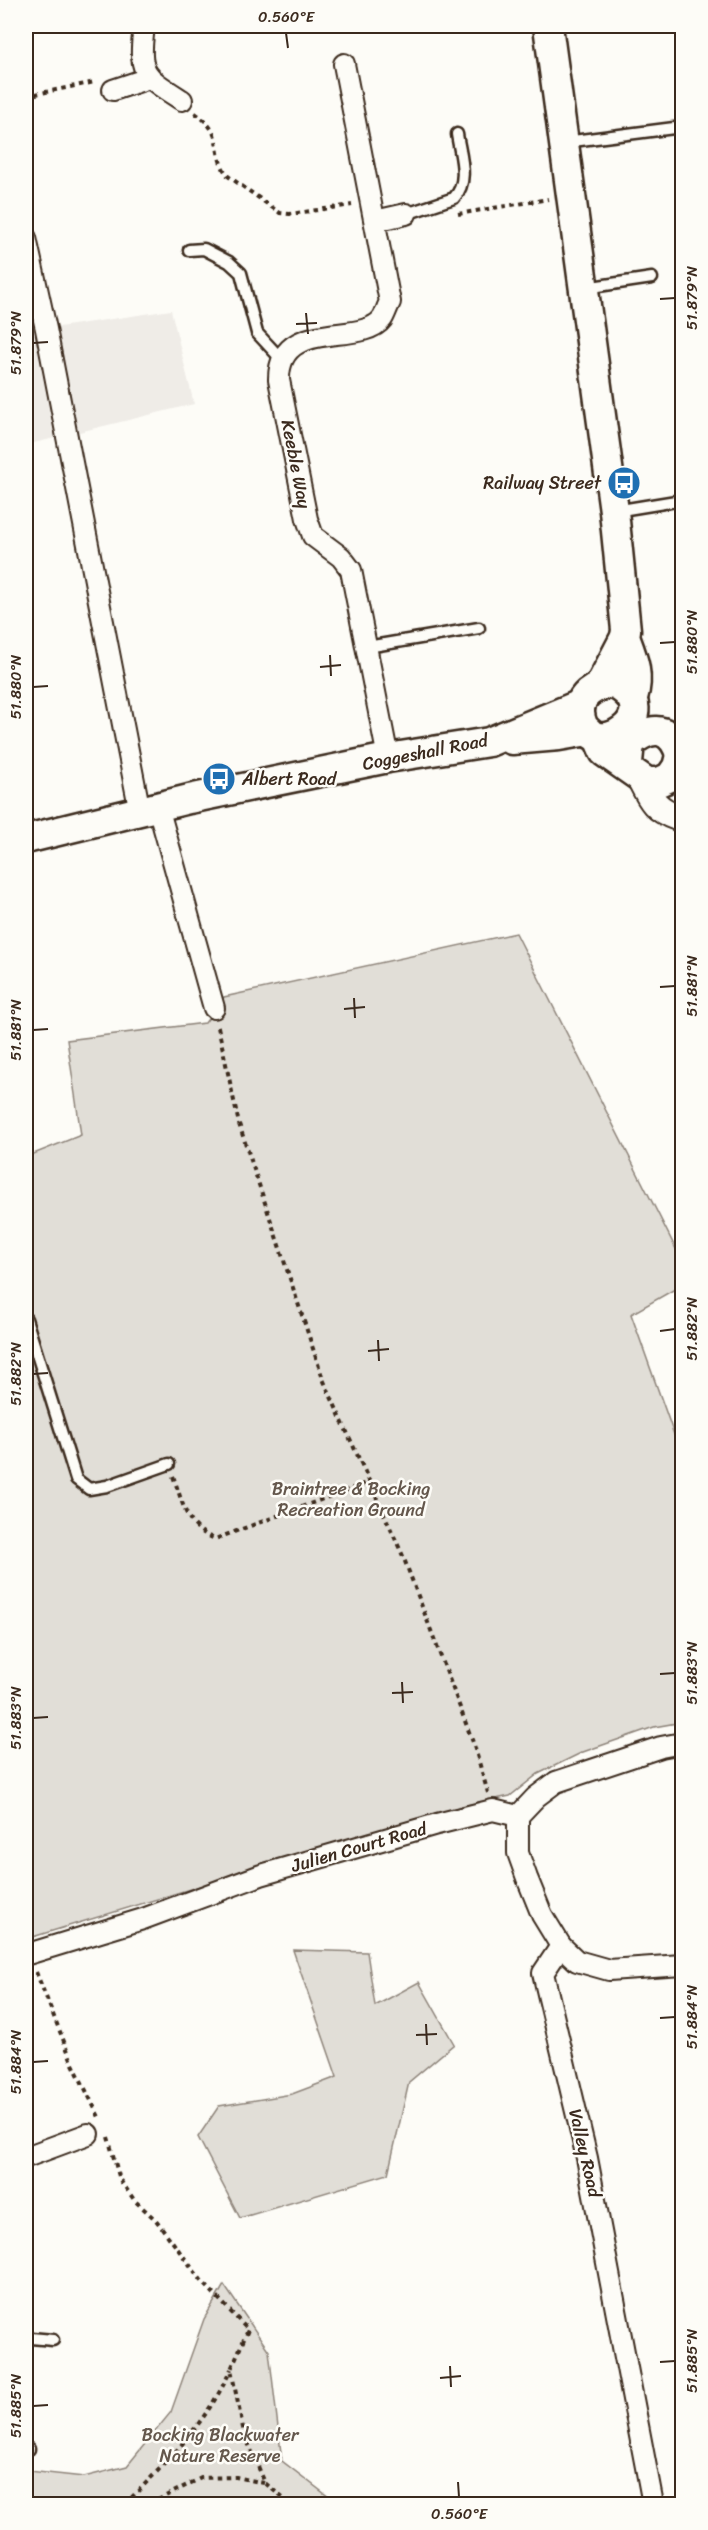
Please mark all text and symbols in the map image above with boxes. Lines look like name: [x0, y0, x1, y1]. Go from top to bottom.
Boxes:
text: 0.560°E: [258, 4, 316, 30]
text: 51.879°N: [679, 266, 705, 330]
text: 51.879°N: [3, 311, 29, 375]
street label: Keeble Way: [272, 417, 320, 512]
bus stop icon: Railway Street: [606, 465, 642, 501]
place label: Railway Street: [483, 467, 602, 499]
text: 51.880°N: [679, 609, 705, 674]
text: 51.880°N: [3, 654, 29, 719]
street label: Coggeshall Road: [360, 724, 492, 780]
bus stop icon: Albert Road: [201, 761, 237, 797]
place label: Albert Road: [241, 763, 338, 795]
text: 51.881°N: [679, 955, 705, 1017]
text: 51.881°N: [3, 999, 29, 1061]
text: 51.882°N: [679, 1297, 705, 1361]
text: 51.882°N: [3, 1342, 29, 1406]
park label: Braintree & Bocking Recreation Ground: [272, 1473, 430, 1526]
text: 51.883°N: [679, 1641, 705, 1705]
text: 51.883°N: [3, 1686, 29, 1750]
street label: Julien Court Road: [287, 1812, 432, 1882]
text: 51.884°N: [679, 1984, 705, 2049]
text: 51.884°N: [3, 2029, 29, 2094]
street label: Valley Road: [559, 2105, 611, 2202]
text: 51.885°N: [679, 2328, 705, 2393]
text: 51.885°N: [3, 2373, 29, 2438]
park label: Bocking Blackwater Nature Reserve: [142, 2419, 300, 2472]
text: 0.560°E: [431, 2501, 489, 2527]

